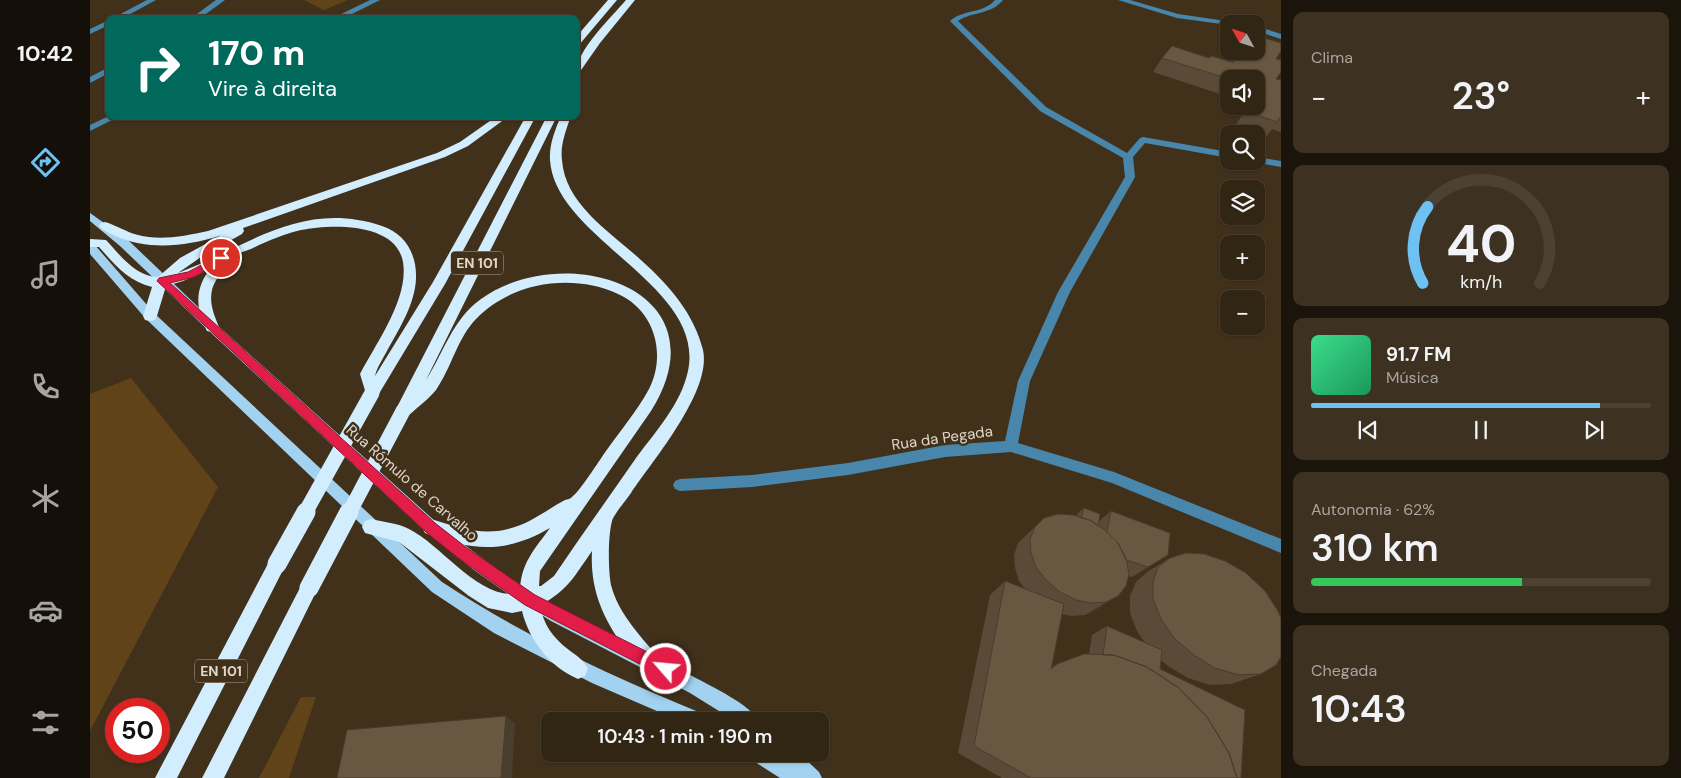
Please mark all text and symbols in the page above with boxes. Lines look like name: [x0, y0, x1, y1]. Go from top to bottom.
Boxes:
north arrow: [1220, 15, 1265, 60]
map controls: [1220, 15, 1265, 335]
text: 170 m: [208, 30, 305, 76]
icon: right: [125, 35, 190, 100]
text: 10:42: [17, 39, 73, 68]
text: Clima: [1311, 47, 1353, 68]
button: sound: [1220, 70, 1265, 115]
text: 23°: [1452, 71, 1510, 121]
text: Vire à direita: [208, 74, 337, 103]
text: −: [1311, 79, 1326, 116]
text: +: [1636, 79, 1651, 116]
button: search: [1220, 125, 1265, 170]
icon: directions: [28, 145, 63, 180]
button: layers: [1220, 180, 1265, 225]
text: 40: [1446, 210, 1516, 278]
button: +: [1220, 235, 1265, 280]
pin: [200, 237, 242, 279]
icon: arrive: [207, 244, 235, 272]
road number: EN 101: [451, 252, 503, 274]
icon: music: [28, 257, 63, 292]
text: km/h: [1460, 270, 1502, 294]
button: −: [1220, 290, 1265, 335]
text: 91.7 FM: [1386, 342, 1451, 367]
text: Música: [1386, 367, 1438, 388]
icon: phone: [28, 369, 63, 404]
icon: previous: [1354, 416, 1382, 444]
icon: pause: [1467, 416, 1495, 444]
icon: next: [1580, 416, 1608, 444]
street label: Rua Rómulo de Carvalho: [342, 420, 482, 546]
street label: Rua da Pegada: [890, 421, 994, 455]
icon: climate: [28, 481, 63, 516]
text: Autonomia · 62%: [1311, 499, 1435, 520]
text: 310 km: [1311, 523, 1439, 573]
icon: car: [28, 593, 63, 628]
position arrow: [639, 642, 691, 694]
road number: EN 101: [195, 659, 247, 682]
text: Chegada: [1311, 660, 1377, 681]
text: 10:43: [1311, 684, 1407, 734]
speed limit sign: 50: [105, 698, 170, 763]
icon: filters: [28, 705, 63, 740]
text: 10:43 · 1 min · 190 m: [598, 724, 772, 749]

